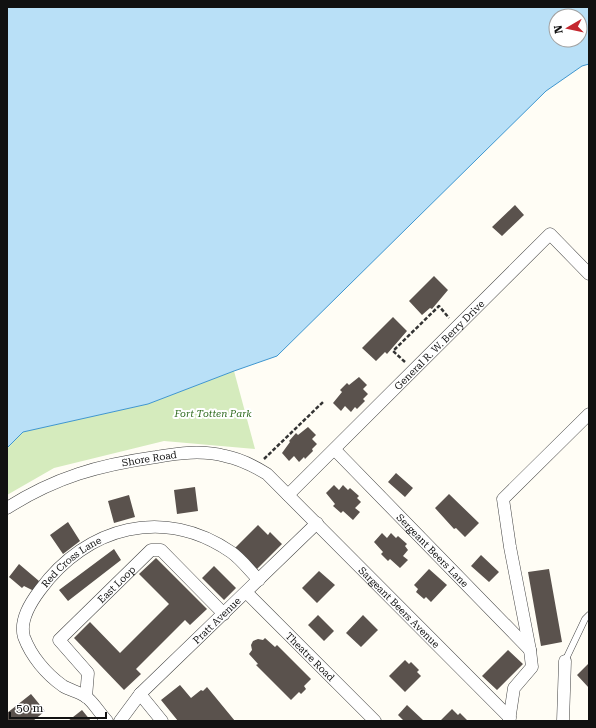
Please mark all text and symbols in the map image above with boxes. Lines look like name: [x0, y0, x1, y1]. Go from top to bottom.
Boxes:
north arrow: [548, 8, 588, 48]
text: N: [551, 24, 566, 35]
street label: General R. W. Berry Drive: [392, 298, 487, 392]
park label: Fort Totten Park: [173, 408, 252, 419]
street label: Shore Road: [121, 449, 178, 469]
street label: Sergeant Beers Lane: [394, 512, 471, 590]
street label: Red Cross Lane: [39, 534, 103, 589]
street label: East Loop: [96, 563, 138, 605]
street label: Sargeant Beers Avenue: [356, 565, 442, 650]
street label: Pratt Avenue: [191, 595, 243, 646]
street label: Theatre Road: [283, 630, 337, 684]
scale bar: [10, 694, 106, 720]
text: 50 m: [16, 701, 43, 715]

